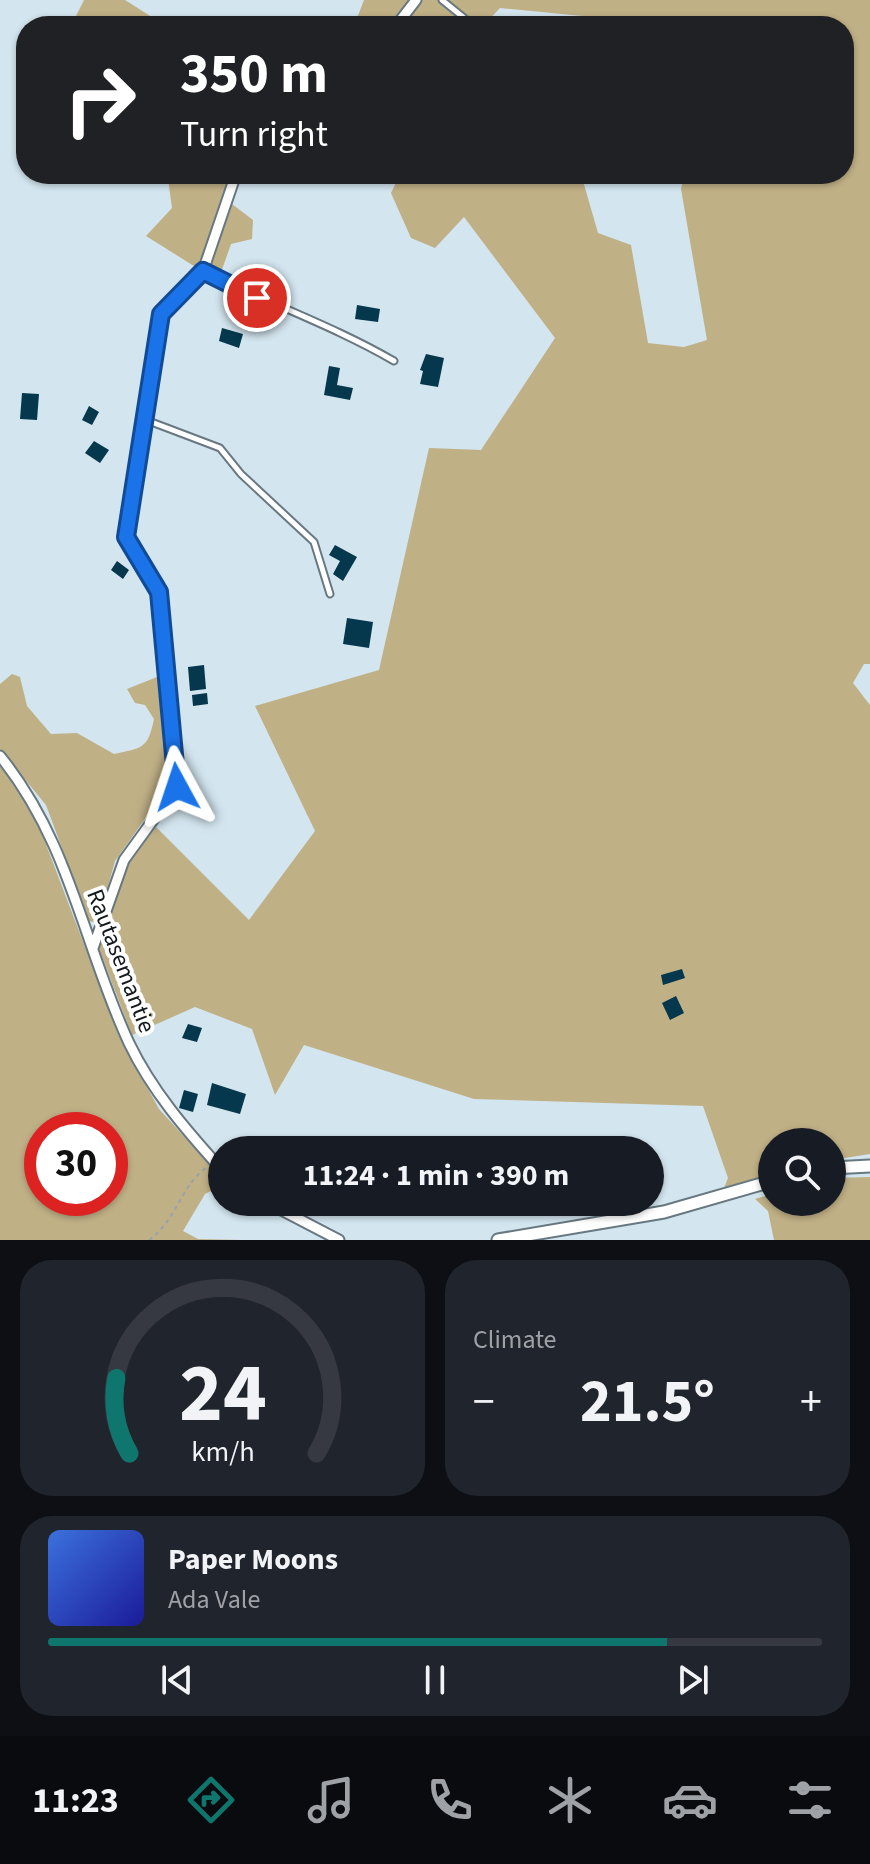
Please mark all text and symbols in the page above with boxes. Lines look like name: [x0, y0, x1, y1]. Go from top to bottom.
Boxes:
text: 350 m: [180, 35, 328, 114]
icon: right: [48, 48, 152, 152]
text: Turn right: [180, 109, 328, 160]
pin: [223, 264, 291, 332]
icon: arrive: [235, 276, 279, 320]
position arrow: [135, 745, 219, 829]
street label: Rautasemantie: [78, 884, 164, 1038]
speed limit sign: 30: [24, 1112, 128, 1216]
map controls: [758, 1128, 846, 1216]
button: search: [758, 1128, 846, 1216]
text: 11:24 · 1 min · 390 m: [303, 1154, 569, 1197]
text: Climate: [473, 1321, 557, 1358]
text: 24: [179, 1335, 266, 1453]
text: 21.5°: [580, 1360, 715, 1445]
text: −: [473, 1371, 495, 1434]
text: +: [800, 1371, 822, 1434]
text: km/h: [191, 1432, 254, 1472]
text: Paper Moons: [168, 1538, 338, 1581]
text: Ada Vale: [168, 1581, 260, 1618]
icon: previous: [155, 1658, 199, 1702]
icon: pause: [413, 1658, 457, 1702]
icon: next: [671, 1658, 715, 1702]
icon: directions: [183, 1772, 239, 1828]
icon: music: [303, 1772, 359, 1828]
icon: phone: [422, 1772, 478, 1828]
icon: climate: [542, 1772, 598, 1828]
icon: car: [662, 1772, 718, 1828]
icon: filters: [782, 1772, 838, 1828]
text: 11:23: [32, 1775, 119, 1826]

